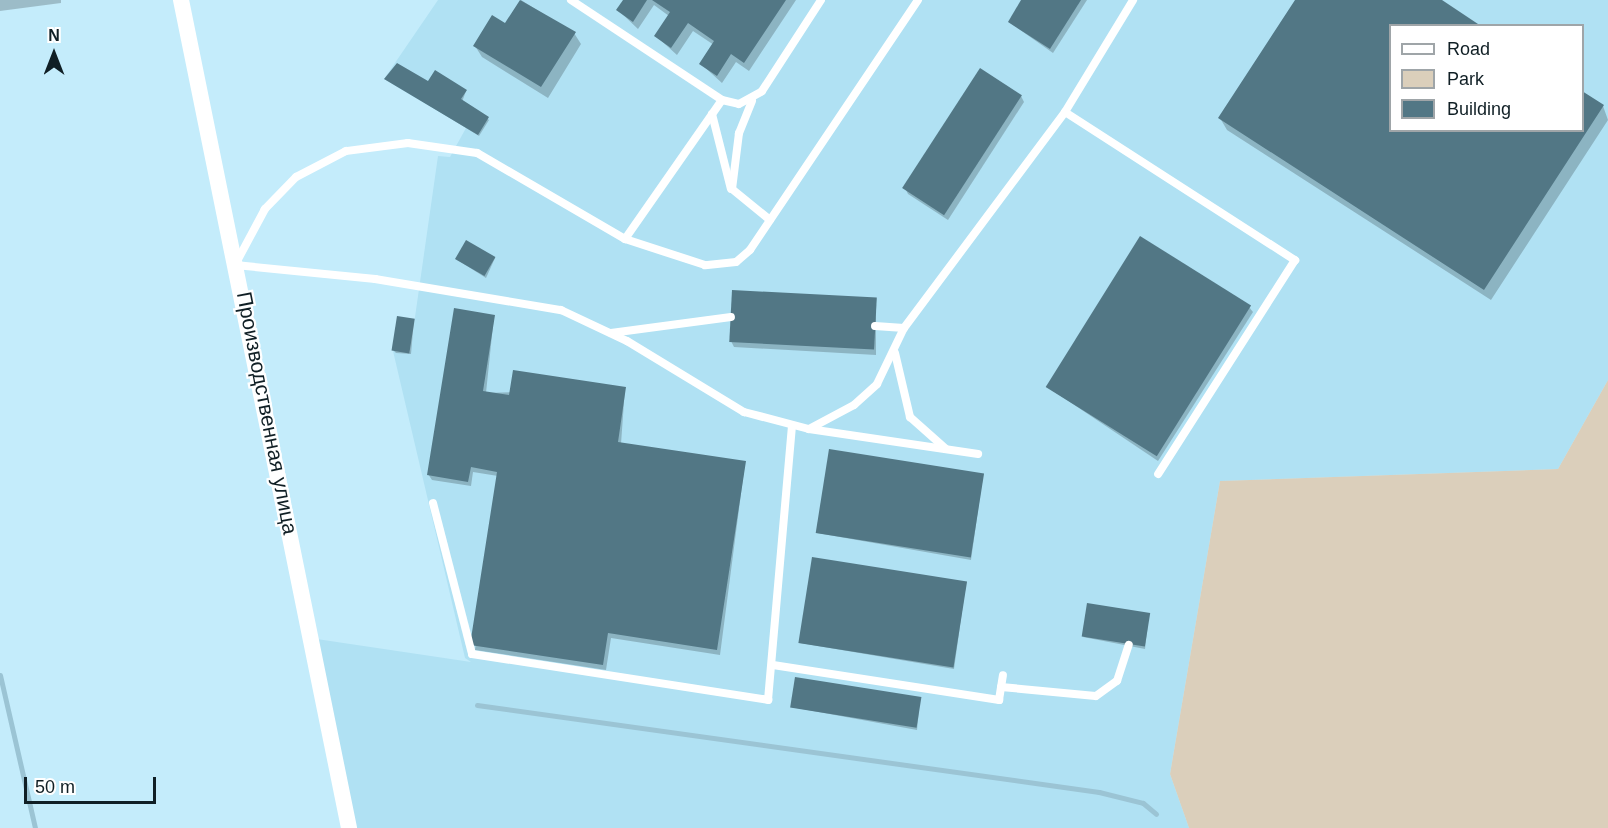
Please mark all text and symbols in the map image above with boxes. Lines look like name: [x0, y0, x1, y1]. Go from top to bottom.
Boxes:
north arrow: [24, 24, 84, 84]
legend: [1389, 24, 1584, 132]
text: N: [48, 27, 60, 44]
text: Road: [1447, 39, 1490, 59]
text: Park: [1447, 69, 1484, 89]
text: Building: [1447, 99, 1511, 119]
street label: Производственная улица: [231, 289, 303, 537]
scale bar: [27, 765, 159, 803]
text: 50 m: [35, 777, 75, 797]

